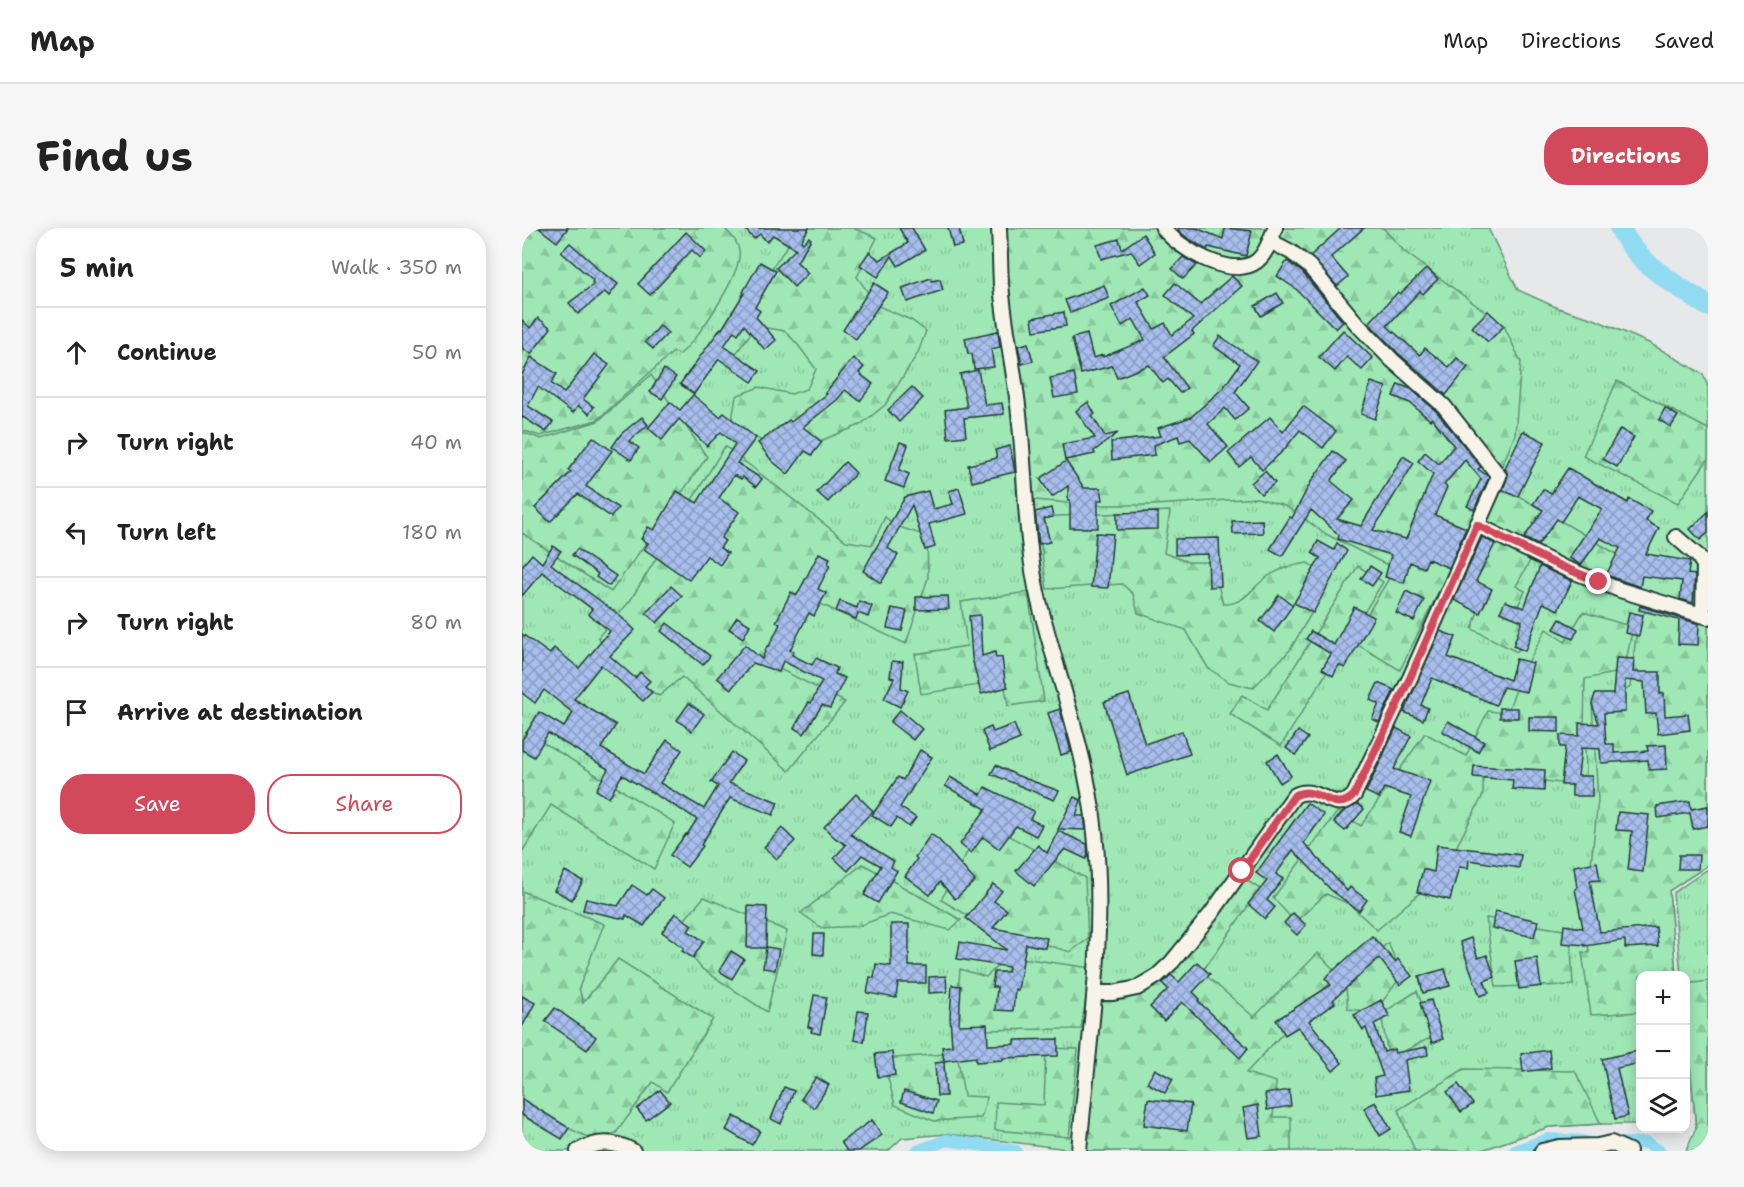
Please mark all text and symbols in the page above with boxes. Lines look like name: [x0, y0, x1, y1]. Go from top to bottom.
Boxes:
text: Map: [30, 22, 95, 60]
text: Map: [1443, 27, 1488, 55]
text: Directions: [1521, 27, 1621, 55]
text: Saved: [1654, 27, 1714, 55]
button: Directions: [1544, 127, 1708, 185]
text: Find us: [36, 128, 193, 184]
text: 5 min: [60, 250, 134, 285]
text: Walk · 350 m: [331, 254, 462, 280]
icon: ahead: [60, 336, 93, 369]
text: Continue: [117, 338, 217, 367]
text: 50 m: [412, 339, 462, 365]
icon: right: [60, 426, 93, 459]
text: Turn right: [117, 428, 234, 457]
text: 40 m: [410, 429, 462, 455]
icon: left: [60, 516, 93, 549]
text: Turn left: [117, 518, 216, 547]
text: 180 m: [402, 519, 462, 545]
route end: [1585, 568, 1611, 594]
icon: right: [60, 606, 93, 639]
text: Turn right: [117, 608, 234, 637]
text: 80 m: [410, 609, 462, 635]
icon: arrive: [60, 696, 93, 729]
text: Arrive at destination: [117, 698, 363, 727]
button: Save: [60, 774, 255, 834]
button: Share: [267, 774, 462, 834]
route start: [1228, 857, 1254, 883]
map controls: [1636, 971, 1690, 1133]
button: +: [1636, 971, 1690, 1025]
button: −: [1636, 1025, 1690, 1079]
button: layers: [1636, 1079, 1690, 1133]

